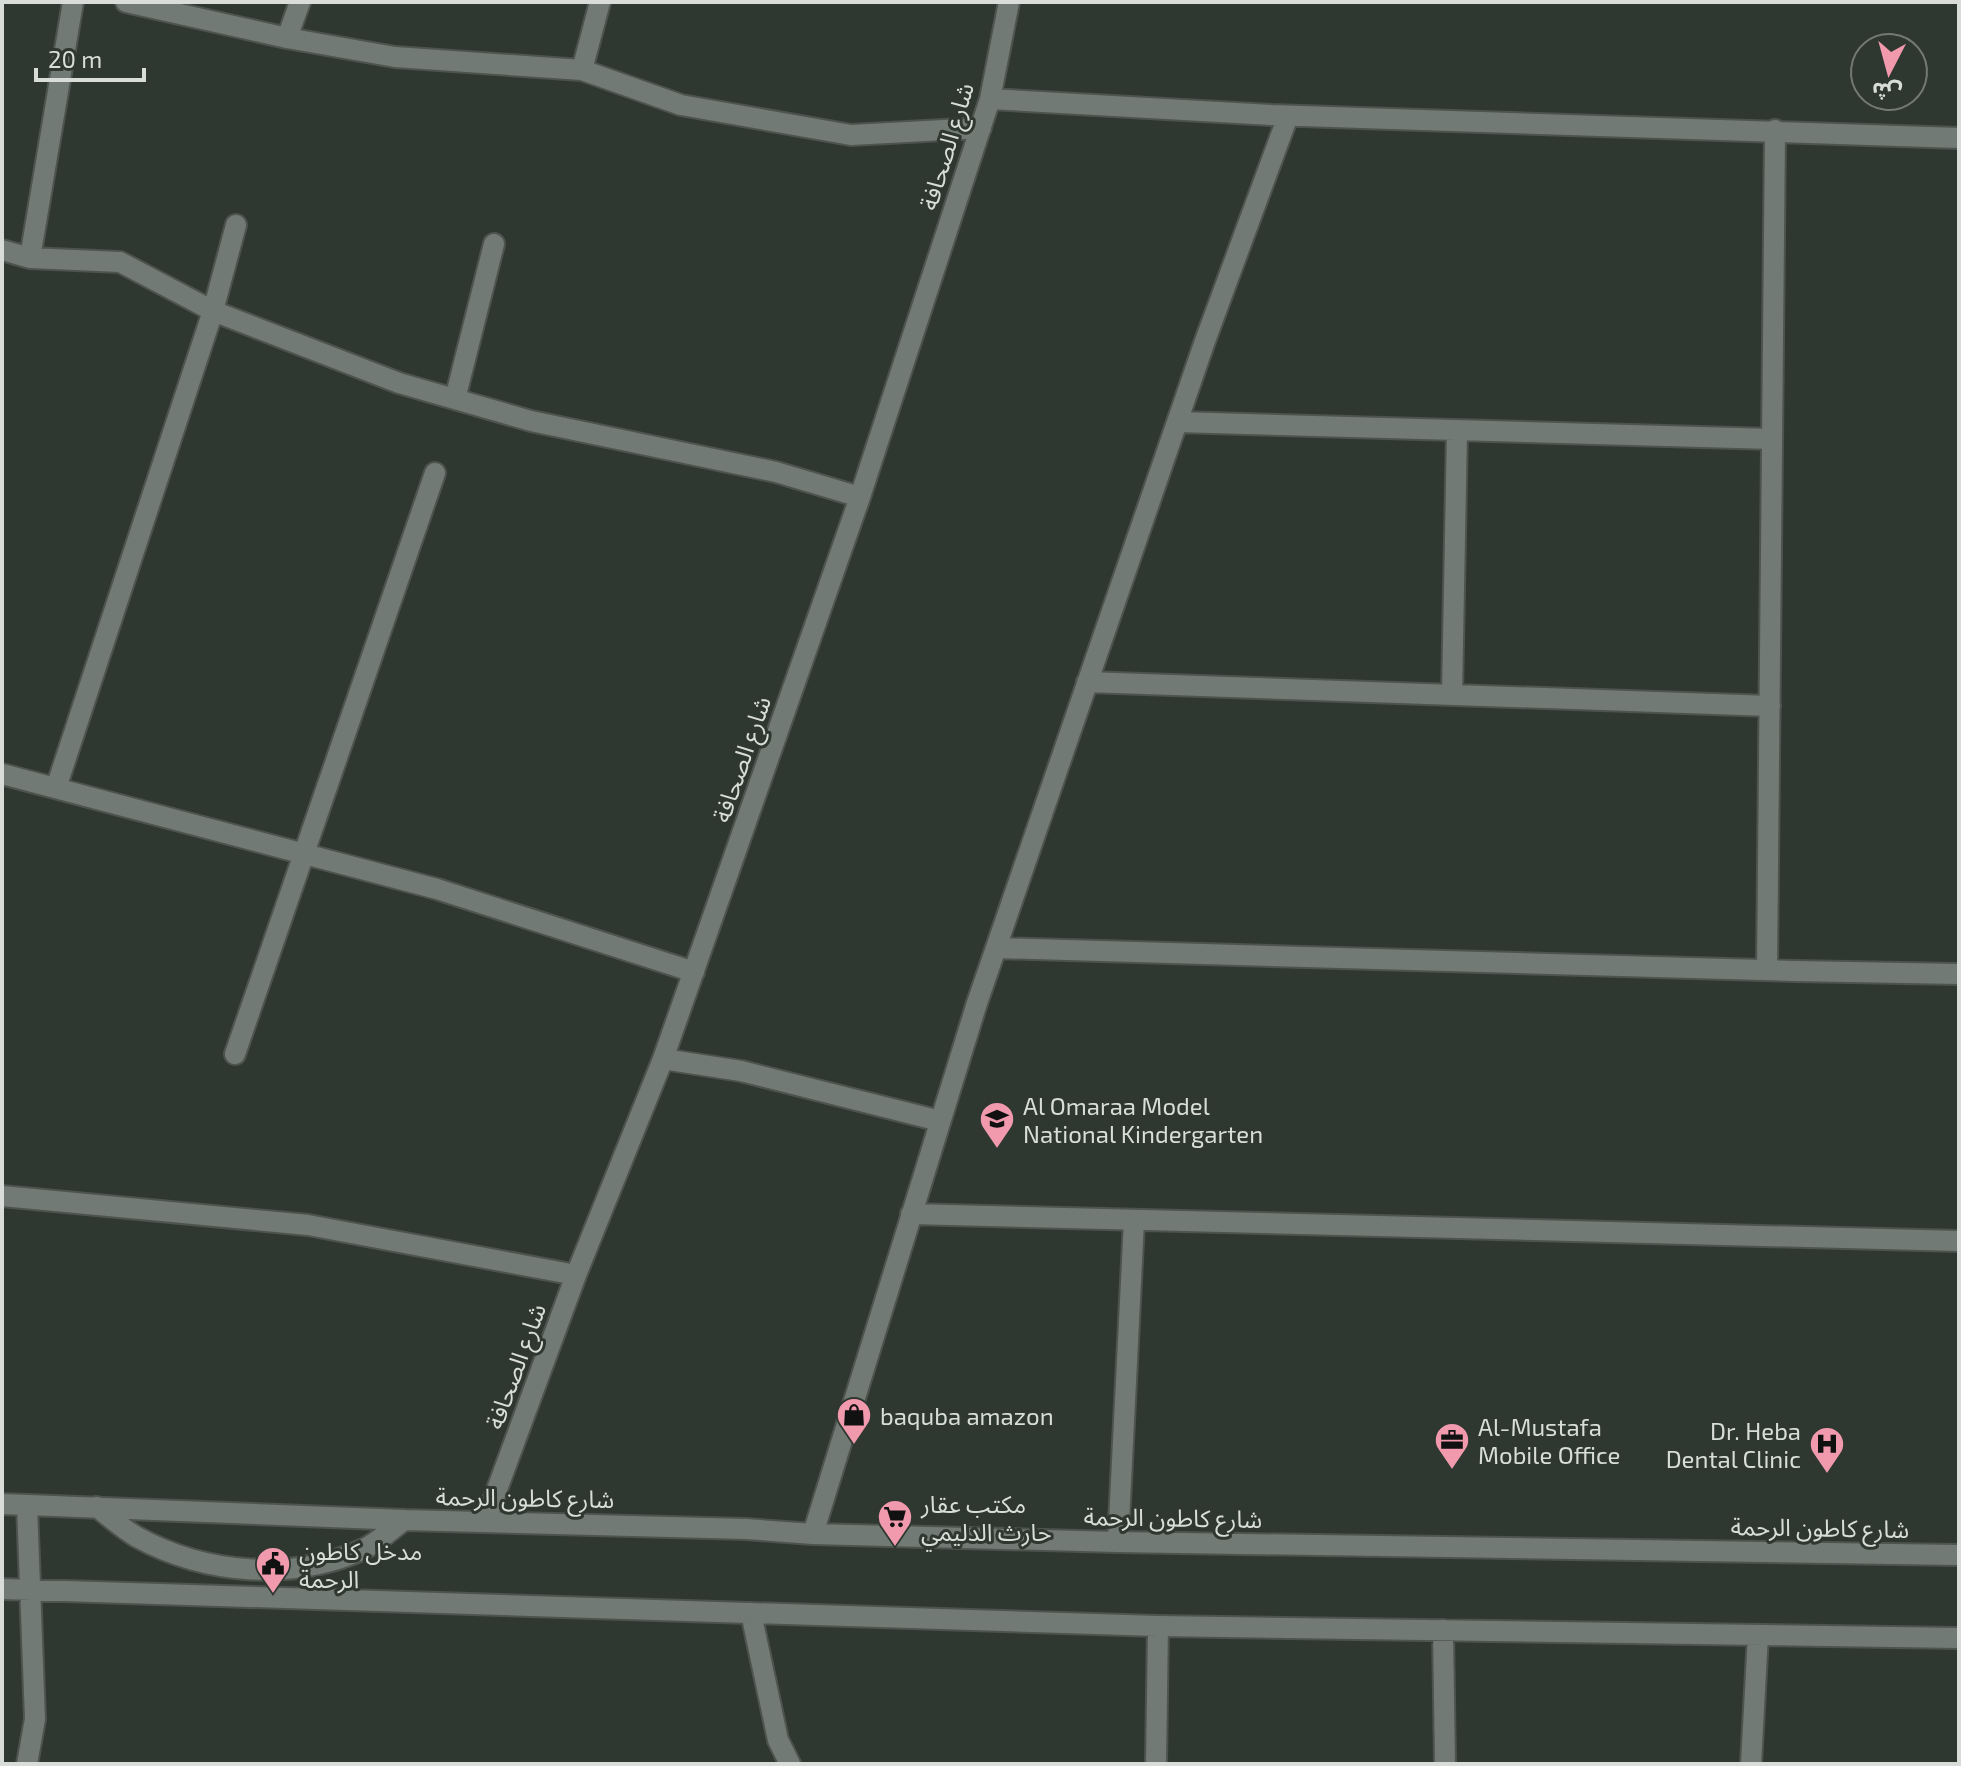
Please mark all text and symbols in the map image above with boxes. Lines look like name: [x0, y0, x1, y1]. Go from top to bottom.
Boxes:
scale bar: [36, 32, 144, 82]
north arrow: [1849, 32, 1929, 112]
text: 20 m: [48, 44, 102, 73]
text: ش: [1870, 77, 1903, 107]
street label: شارع الصحافة: [913, 79, 983, 214]
street label: شارع الصحافة: [706, 692, 780, 827]
place label: Al Omaraa Model National Kindergarten: [1023, 1091, 1263, 1148]
school or university icon: Al Omaraa Model National Kindergarten: [978, 1100, 1016, 1150]
street label: شارع الصحافة: [479, 1299, 555, 1434]
shop icon: baquba amazon: [835, 1396, 873, 1446]
place label: baquba amazon: [880, 1401, 1054, 1430]
place label: Al-Mustafa Mobile Office: [1478, 1412, 1620, 1469]
place label: Dr. Heba Dental Clinic: [1666, 1416, 1801, 1473]
office icon: Al-Mustafa Mobile Office: [1433, 1421, 1471, 1471]
hospital icon: Dr. Heba Dental Clinic: [1808, 1425, 1846, 1475]
street label: شارع كاطون الرحمة: [435, 1481, 615, 1517]
place label: مكتب عقار حارث الدليمي: [920, 1489, 1052, 1551]
supermarket icon: مكتب عقار حارث الدليمي: [876, 1498, 914, 1548]
street label: شارع كاطون الرحمة: [1083, 1501, 1263, 1537]
street label: شارع كاطون الرحمة: [1730, 1511, 1910, 1547]
place label: مدخل كاطون الرحمة: [299, 1536, 422, 1594]
public building icon: مدخل كاطون الرحمة: [254, 1545, 292, 1595]

